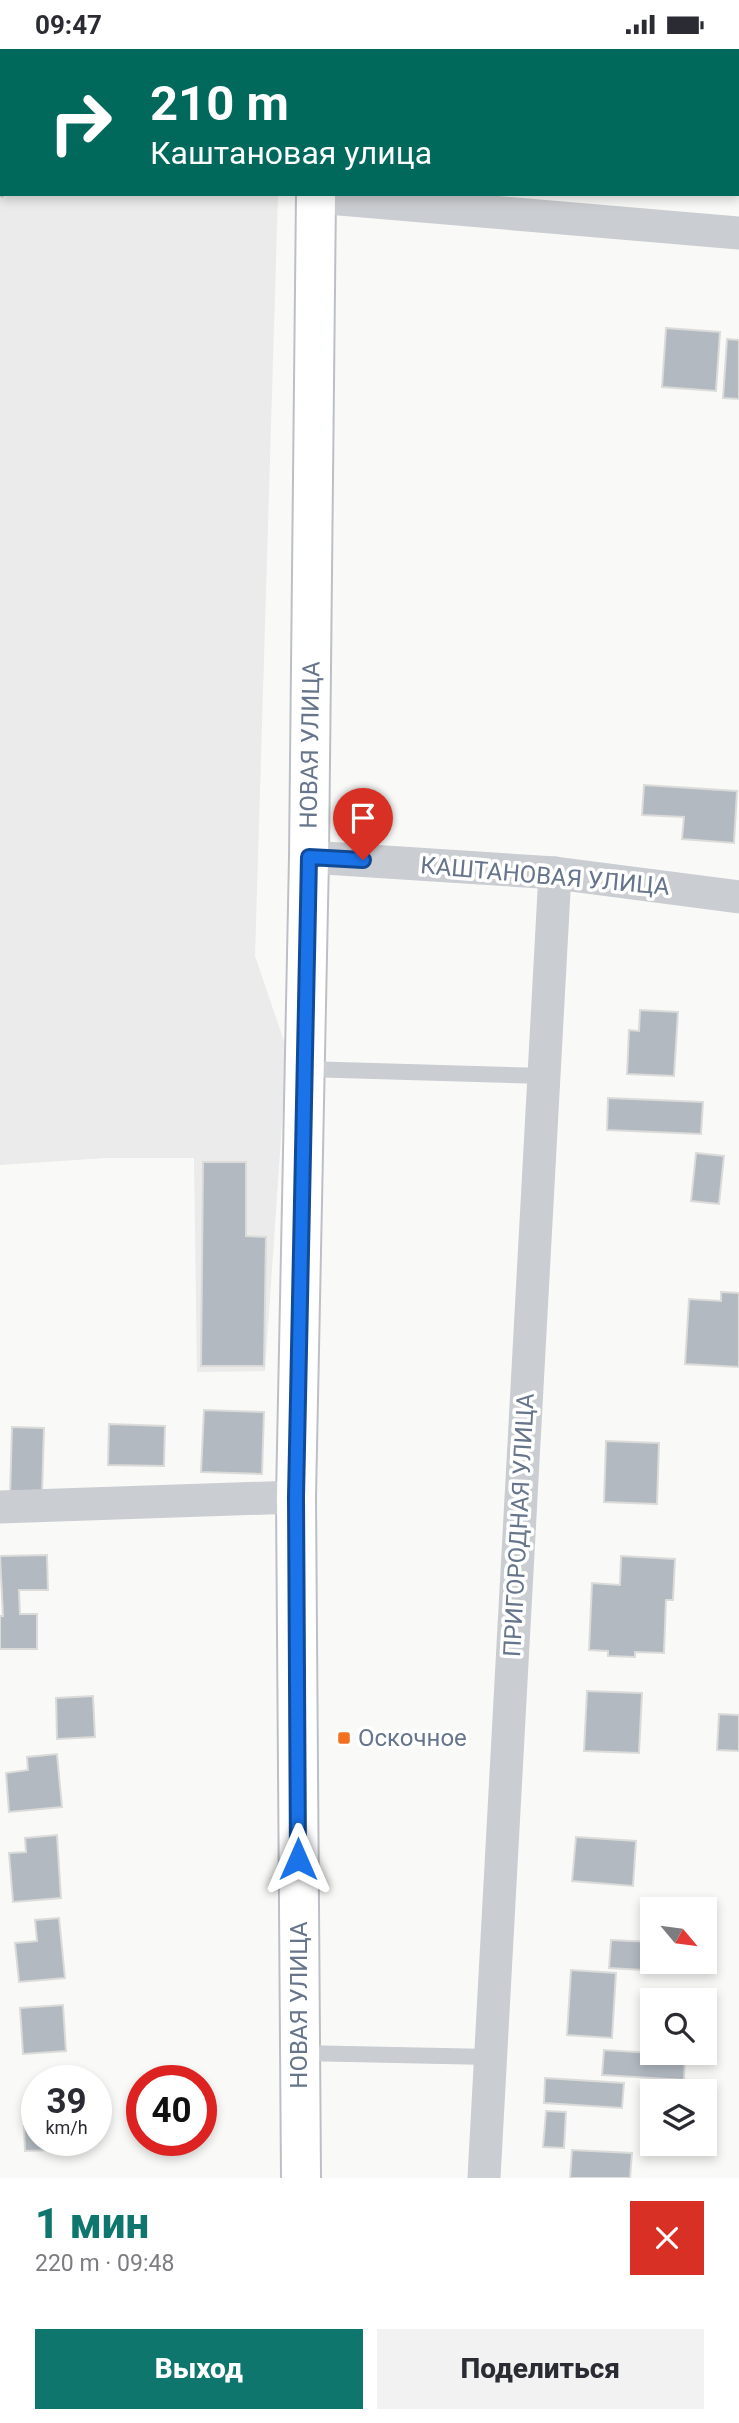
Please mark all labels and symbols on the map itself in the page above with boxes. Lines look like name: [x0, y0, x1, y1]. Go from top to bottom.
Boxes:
street label: НОВАЯ УЛИЦА: [295, 661, 325, 829]
pin: [333, 788, 393, 860]
street label: КАШТАНОВАЯ УЛИЦА: [419, 851, 671, 901]
street label: ПРИГОРОДНАЯ УЛИЦА: [498, 1392, 540, 1658]
place label: Оскочное: [358, 1724, 467, 1752]
marker: Оскочное: [336, 1730, 352, 1746]
position arrow: [261, 1822, 335, 1896]
north arrow: [640, 1897, 718, 1974]
street label: НОВАЯ УЛИЦА: [285, 1921, 313, 2089]
speed limit sign: 40: [126, 2065, 217, 2156]

